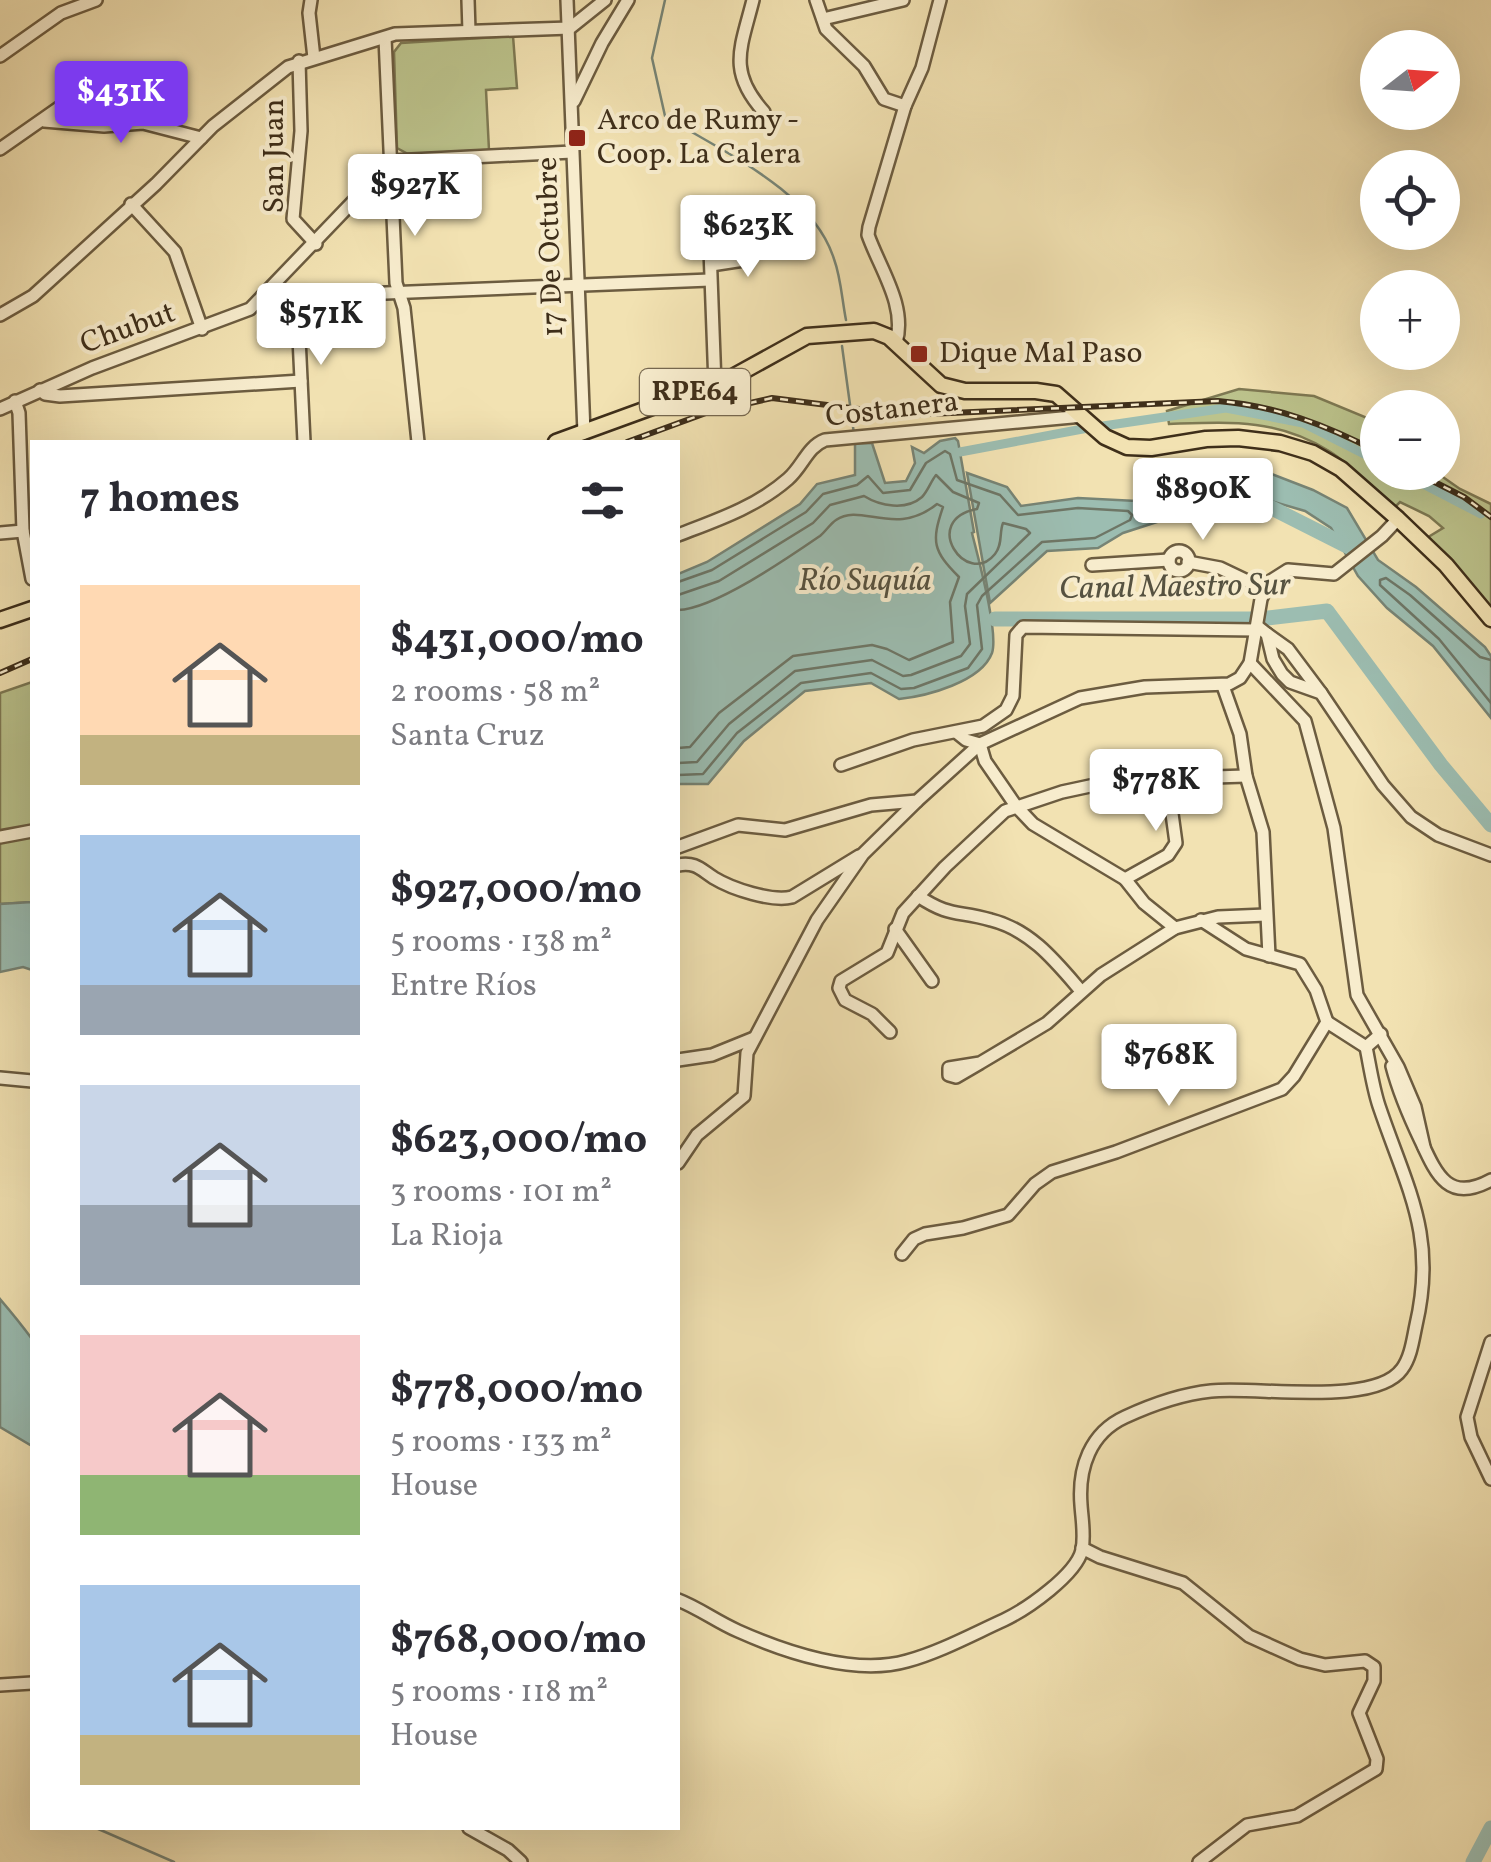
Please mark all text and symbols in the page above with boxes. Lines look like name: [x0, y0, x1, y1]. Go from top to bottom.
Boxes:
north arrow: [1360, 30, 1460, 130]
map controls: [1360, 30, 1460, 490]
pin: $431K: [51, 61, 191, 146]
text: $431K: [77, 71, 165, 115]
street label: San Juan: [254, 98, 296, 214]
place label: Arco de Rumy - Coop. La Calera: [597, 100, 801, 176]
marker: Arco de Rumy - Coop. La Calera: [566, 127, 588, 149]
button: locate: [1360, 150, 1460, 250]
pin: $927K: [345, 154, 485, 239]
street label: 17 De Octubre: [527, 156, 575, 338]
text: $927K: [370, 164, 460, 208]
pin: $623K: [678, 195, 818, 280]
text: $623K: [702, 205, 794, 249]
button: +: [1360, 270, 1460, 370]
pin: $571K: [251, 283, 391, 368]
street label: Chubut: [75, 292, 181, 366]
text: $571K: [279, 293, 363, 337]
place label: Dique Mal Paso: [939, 333, 1142, 375]
marker: Dique Mal Paso: [908, 343, 930, 365]
road number: RPE64: [640, 369, 750, 415]
street label: Costanera: [823, 381, 961, 439]
button: −: [1360, 390, 1460, 490]
pin: $890K: [1133, 458, 1273, 543]
text: $890K: [1155, 468, 1251, 512]
text: 7 homes: [80, 471, 240, 530]
icon: filters: [575, 473, 630, 528]
water label: Río Suquía: [798, 560, 932, 604]
water label: Canal Maestro Sur: [1059, 564, 1292, 612]
text: $431,000/mo: [390, 612, 644, 671]
icon: home: [160, 625, 280, 745]
text: 2 rooms · 58 m²: [390, 671, 600, 715]
text: Santa Cruz: [390, 715, 545, 759]
pin: $778K: [1086, 749, 1226, 834]
text: $778K: [1112, 759, 1200, 803]
text: $927,000/mo: [390, 862, 642, 921]
icon: home: [160, 875, 280, 995]
text: 5 rooms · 138 m²: [390, 921, 612, 965]
text: Entre Ríos: [390, 965, 537, 1009]
pin: $768K: [1099, 1024, 1239, 1109]
text: $768K: [1124, 1034, 1215, 1078]
text: $623,000/mo: [390, 1112, 647, 1171]
icon: home: [160, 1125, 280, 1245]
text: 3 rooms · 101 m²: [390, 1171, 612, 1215]
text: La Rioja: [390, 1215, 504, 1259]
text: $778,000/mo: [390, 1362, 643, 1421]
icon: home: [160, 1375, 280, 1495]
text: 5 rooms · 133 m²: [390, 1421, 612, 1465]
text: House: [390, 1465, 478, 1509]
text: $768,000/mo: [390, 1612, 647, 1671]
icon: home: [160, 1625, 280, 1745]
text: 5 rooms · 118 m²: [390, 1671, 608, 1715]
text: House: [390, 1715, 478, 1759]

